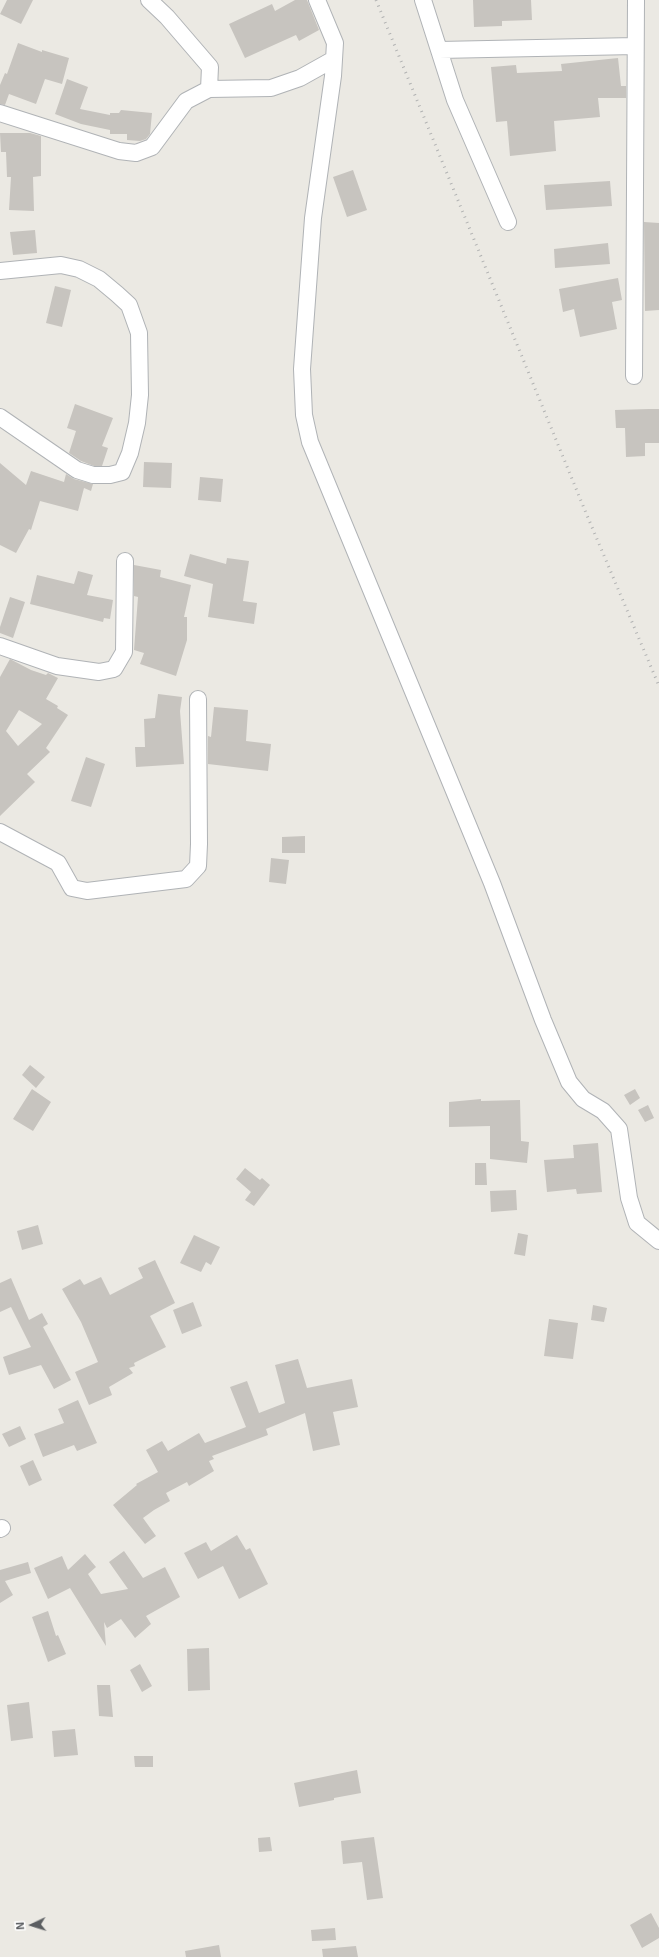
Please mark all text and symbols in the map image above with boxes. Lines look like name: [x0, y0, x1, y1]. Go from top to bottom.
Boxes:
north arrow: [12, 1905, 52, 1945]
text: N: [13, 1921, 26, 1930]

